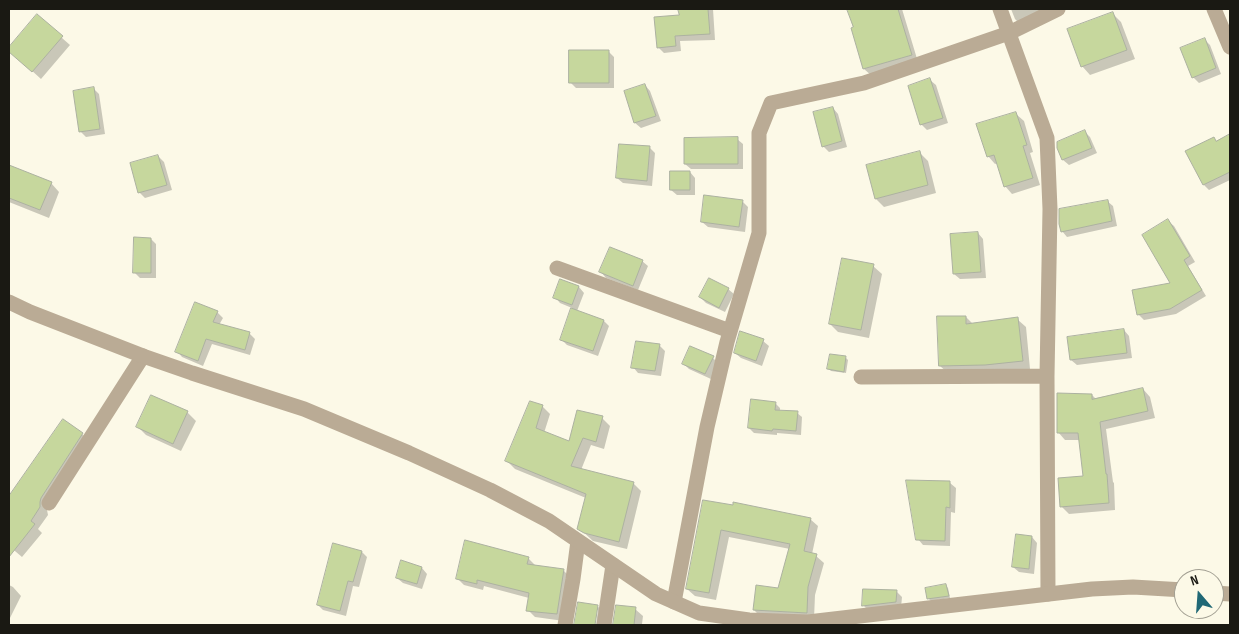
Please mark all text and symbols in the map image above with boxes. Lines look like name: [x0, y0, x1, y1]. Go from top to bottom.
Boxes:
north arrow: [1174, 569, 1224, 619]
text: N: [1188, 571, 1201, 589]

